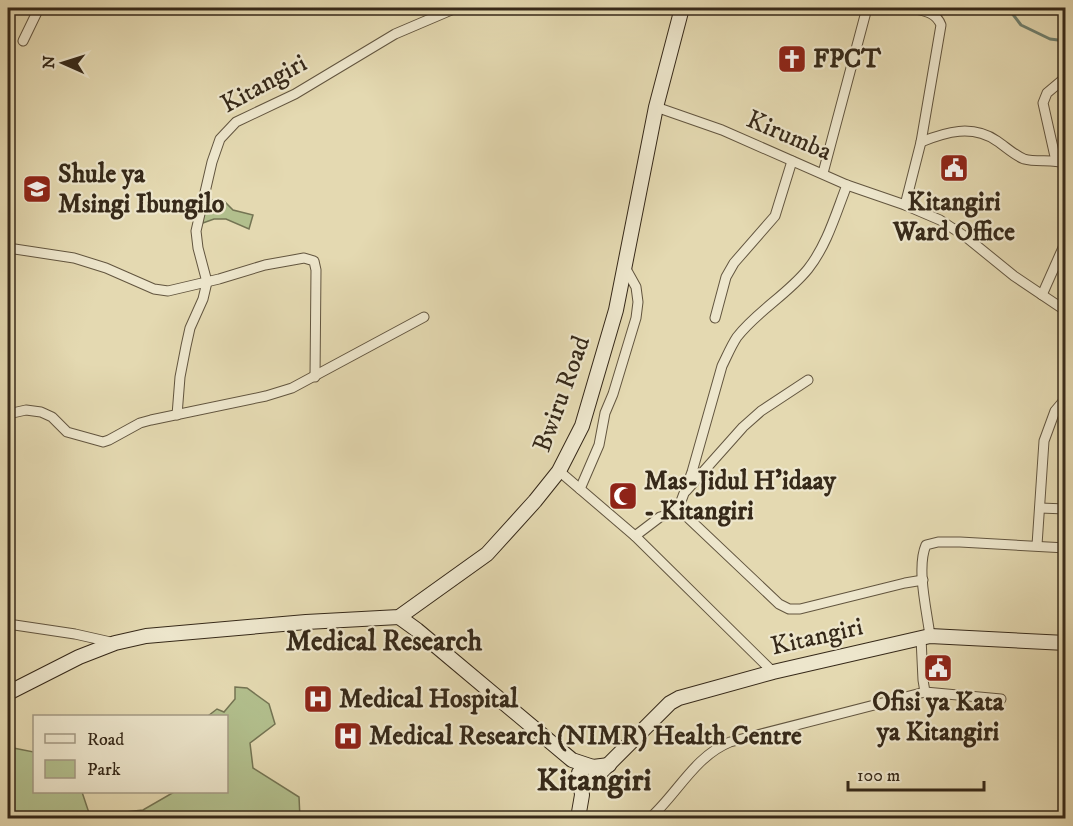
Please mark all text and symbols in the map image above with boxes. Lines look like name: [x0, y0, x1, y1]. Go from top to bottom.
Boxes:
north arrow: [33, 33, 93, 93]
church icon: FPCT: [776, 43, 808, 75]
place label: FPCT: [813, 43, 881, 76]
street label: Kitangiri: [215, 47, 313, 121]
text: N: [39, 55, 59, 69]
street label: Kirumba: [741, 103, 837, 169]
public building icon: Kitangiri Ward Office: [938, 152, 970, 184]
place label: Shule ya Msingi Ibungilo: [58, 158, 225, 221]
school or university icon: Shule ya Msingi Ibungilo: [21, 173, 53, 205]
place label: Kitangiri Ward Office: [892, 186, 1015, 249]
street label: Bwiru Road: [526, 331, 598, 457]
place label: Mas-Jidul H'idaay - Kitangiri: [644, 465, 837, 528]
mosque icon: Mas-Jidul H'idaay - Kitangiri: [607, 480, 639, 512]
street label: Kitangiri: [768, 610, 866, 664]
district label: Medical Research: [286, 624, 482, 659]
public building icon: Ofisi ya Kata ya Kitangiri: [922, 652, 954, 684]
hospital icon: Medical Hospital: [302, 683, 334, 715]
place label: Medical Hospital: [339, 683, 519, 716]
place label: Ofisi ya Kata ya Kitangiri: [872, 686, 1005, 749]
legend: [33, 715, 228, 793]
hospital icon: Medical Research (NIMR) Health Centre: [332, 720, 364, 752]
place label: Medical Research (NIMR) Health Centre: [369, 720, 802, 753]
text: Road: [87, 729, 124, 751]
scale bar: [848, 754, 984, 792]
text: Park: [87, 759, 121, 781]
district label: Kitangiri: [536, 761, 652, 801]
text: 100 m: [857, 765, 900, 787]

